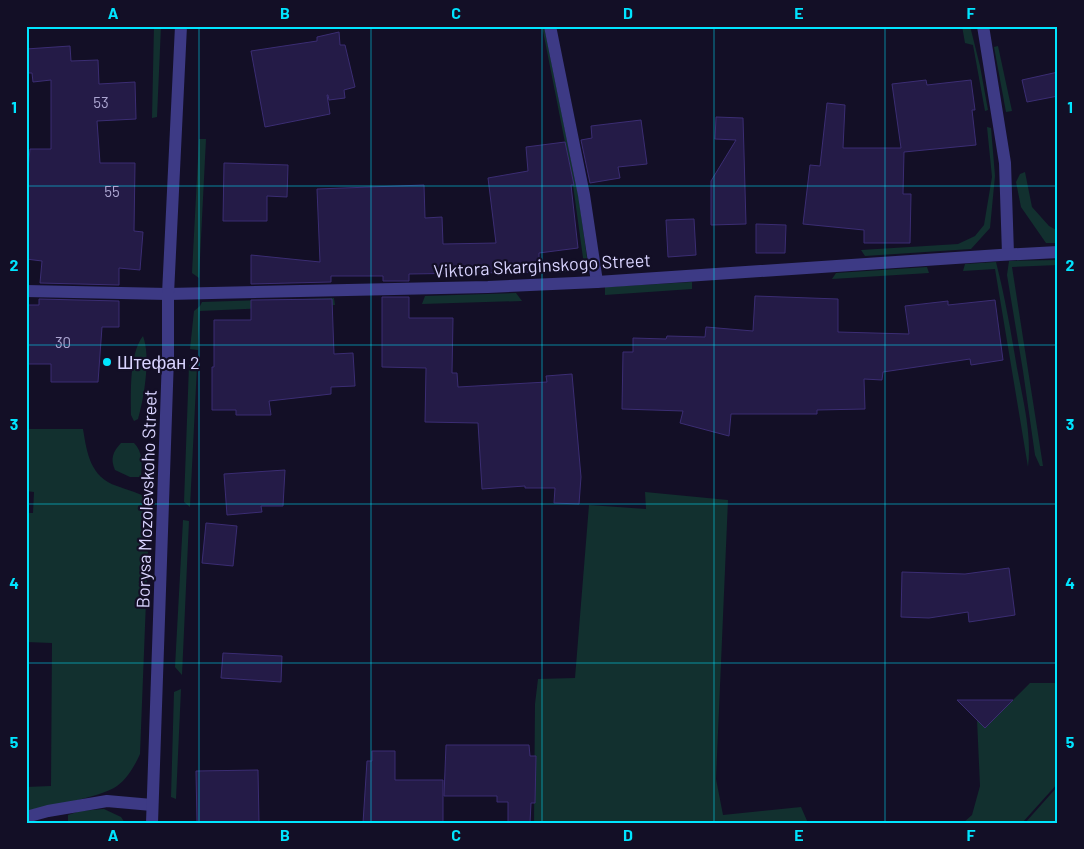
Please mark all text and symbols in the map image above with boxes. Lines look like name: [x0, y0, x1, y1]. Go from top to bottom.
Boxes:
text: A: [108, 3, 119, 22]
text: B: [280, 3, 290, 22]
text: C: [451, 3, 461, 22]
text: D: [623, 3, 633, 22]
text: E: [794, 3, 804, 22]
text: F: [967, 3, 976, 22]
house number: 53: [93, 93, 109, 111]
text: 1: [11, 97, 17, 116]
text: 1: [1067, 97, 1073, 116]
house number: 55: [104, 182, 120, 200]
street label: Viktora Skarginskogo Street: [433, 248, 651, 282]
text: 2: [10, 255, 19, 274]
text: 2: [1066, 255, 1075, 274]
house number: 30: [55, 333, 71, 351]
place label: Штефан 2: [117, 351, 200, 373]
marker: Штефан 2: [101, 356, 113, 368]
street label: Borysa Mozolevskoho Street: [131, 389, 161, 609]
text: 3: [10, 414, 18, 433]
text: 3: [1066, 414, 1074, 433]
text: 4: [9, 573, 19, 592]
text: 4: [1065, 573, 1075, 592]
text: 5: [10, 732, 19, 751]
text: 5: [1066, 732, 1075, 751]
text: A: [108, 825, 119, 844]
text: B: [280, 825, 290, 844]
text: C: [451, 825, 461, 844]
text: D: [623, 825, 633, 844]
text: E: [794, 825, 804, 844]
text: F: [967, 825, 976, 844]

